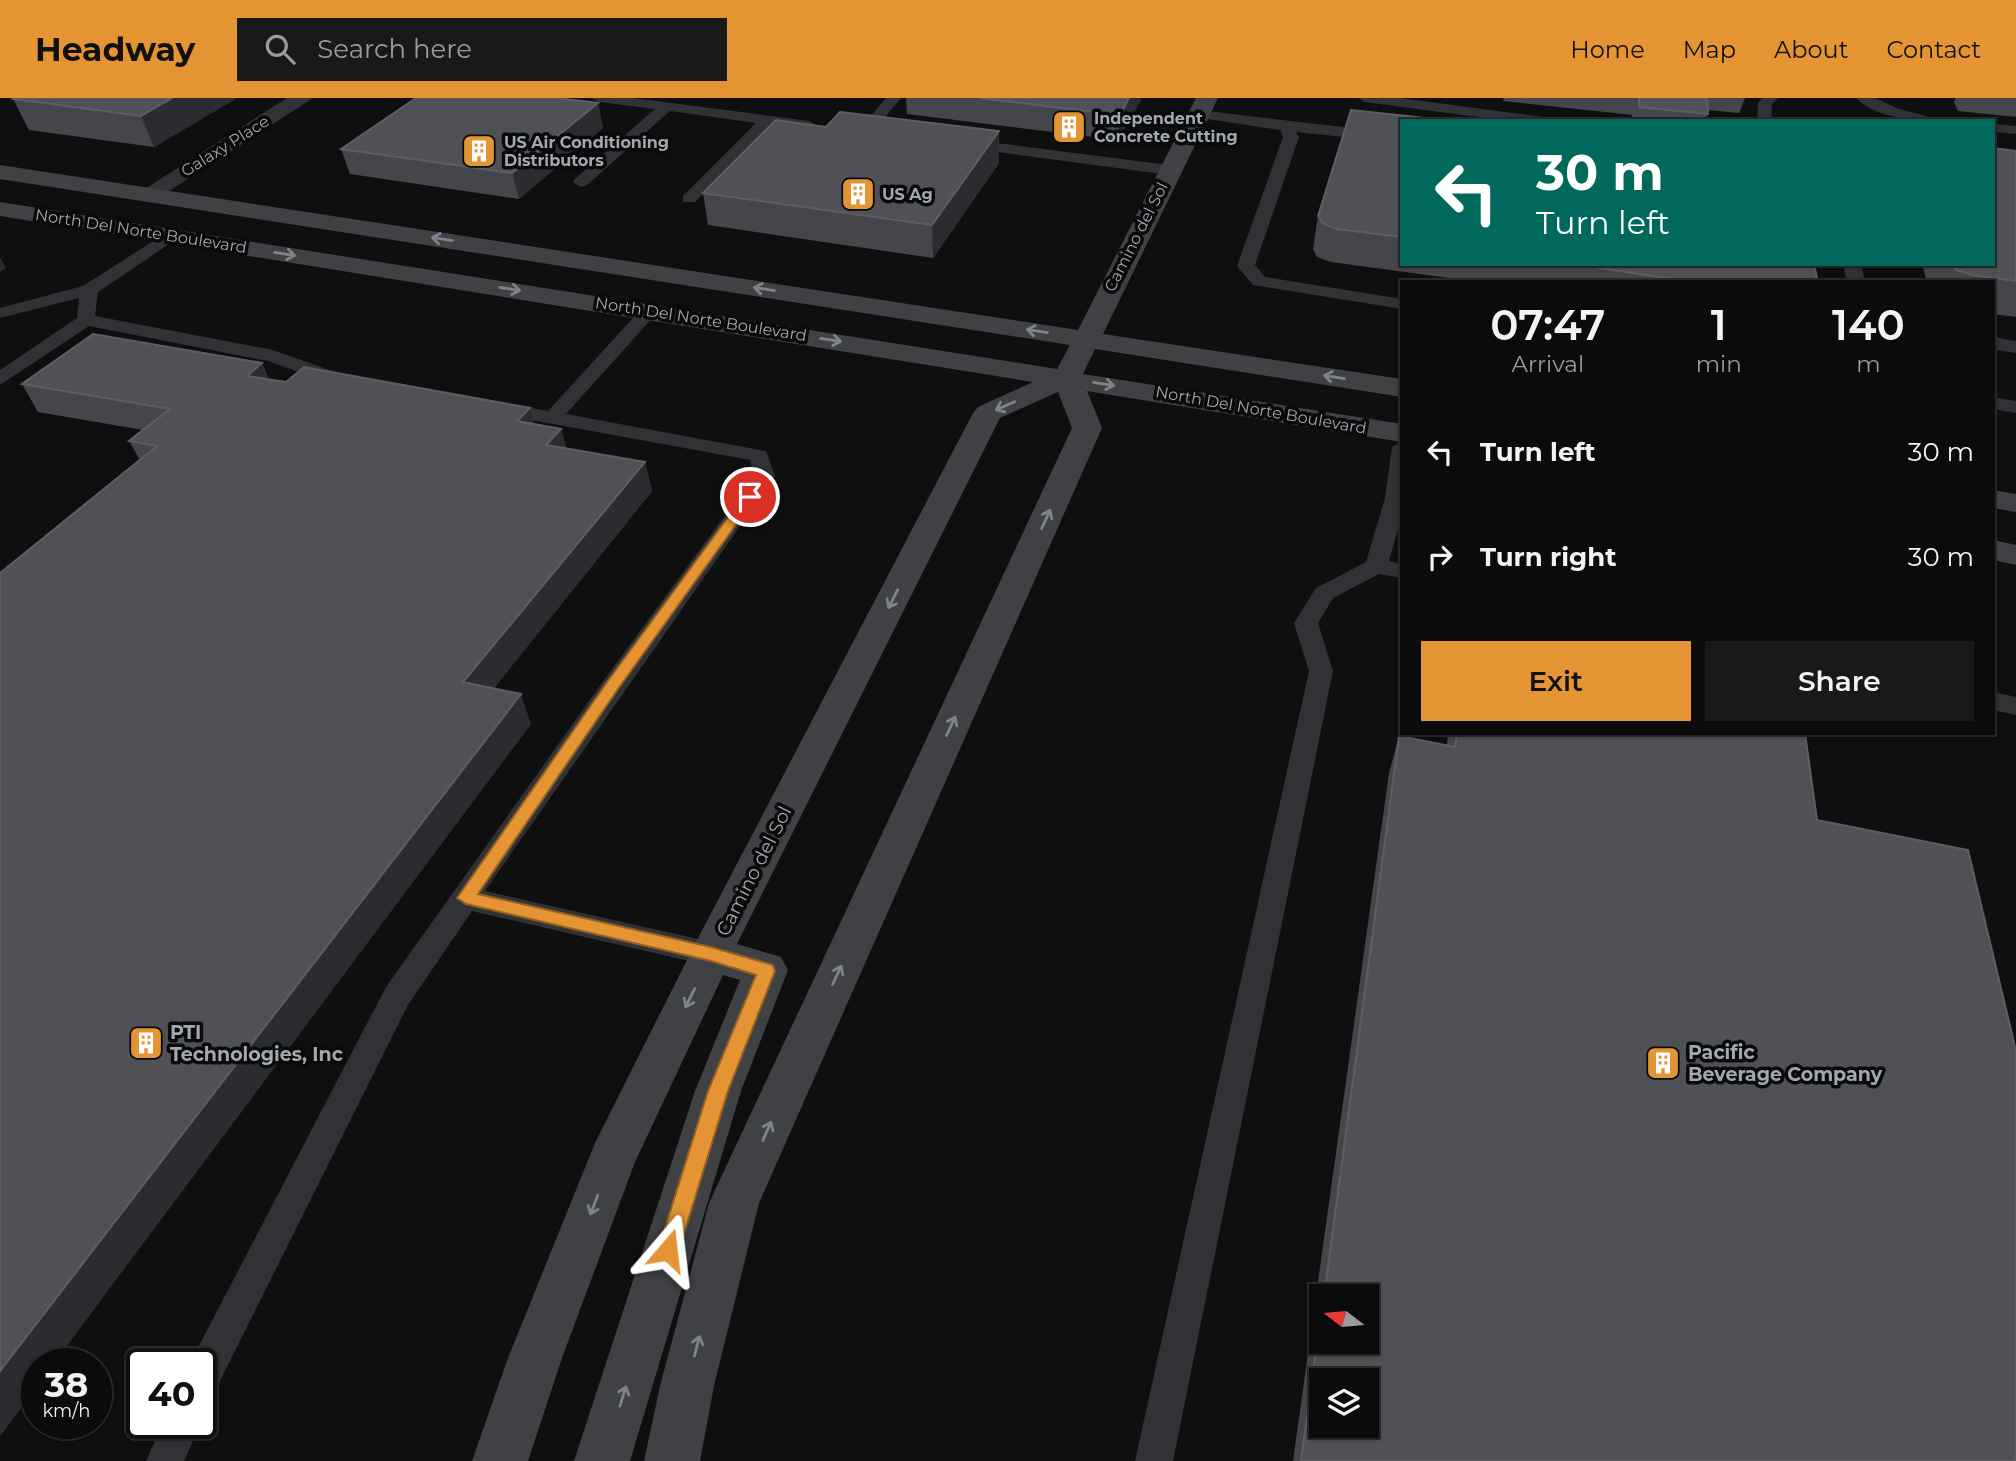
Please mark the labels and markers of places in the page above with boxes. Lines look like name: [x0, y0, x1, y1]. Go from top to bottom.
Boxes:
building icon: Independent Concrete Cutting: [1050, 108, 1088, 146]
place label: Independent Concrete Cutting: [1094, 109, 1238, 146]
building icon: US Air Conditioning Distributors: [460, 132, 498, 170]
place label: US Air Conditioning Distributors: [504, 133, 669, 170]
building icon: US Ag: [839, 175, 877, 213]
place label: US Ag: [882, 185, 933, 204]
pin: [720, 467, 780, 527]
place label: PTI Technologies, Inc: [170, 1021, 343, 1066]
building icon: PTI Technologies, Inc: [127, 1024, 165, 1062]
place label: Pacific Beverage Company: [1688, 1041, 1883, 1086]
building icon: Pacific Beverage Company: [1644, 1044, 1682, 1082]

